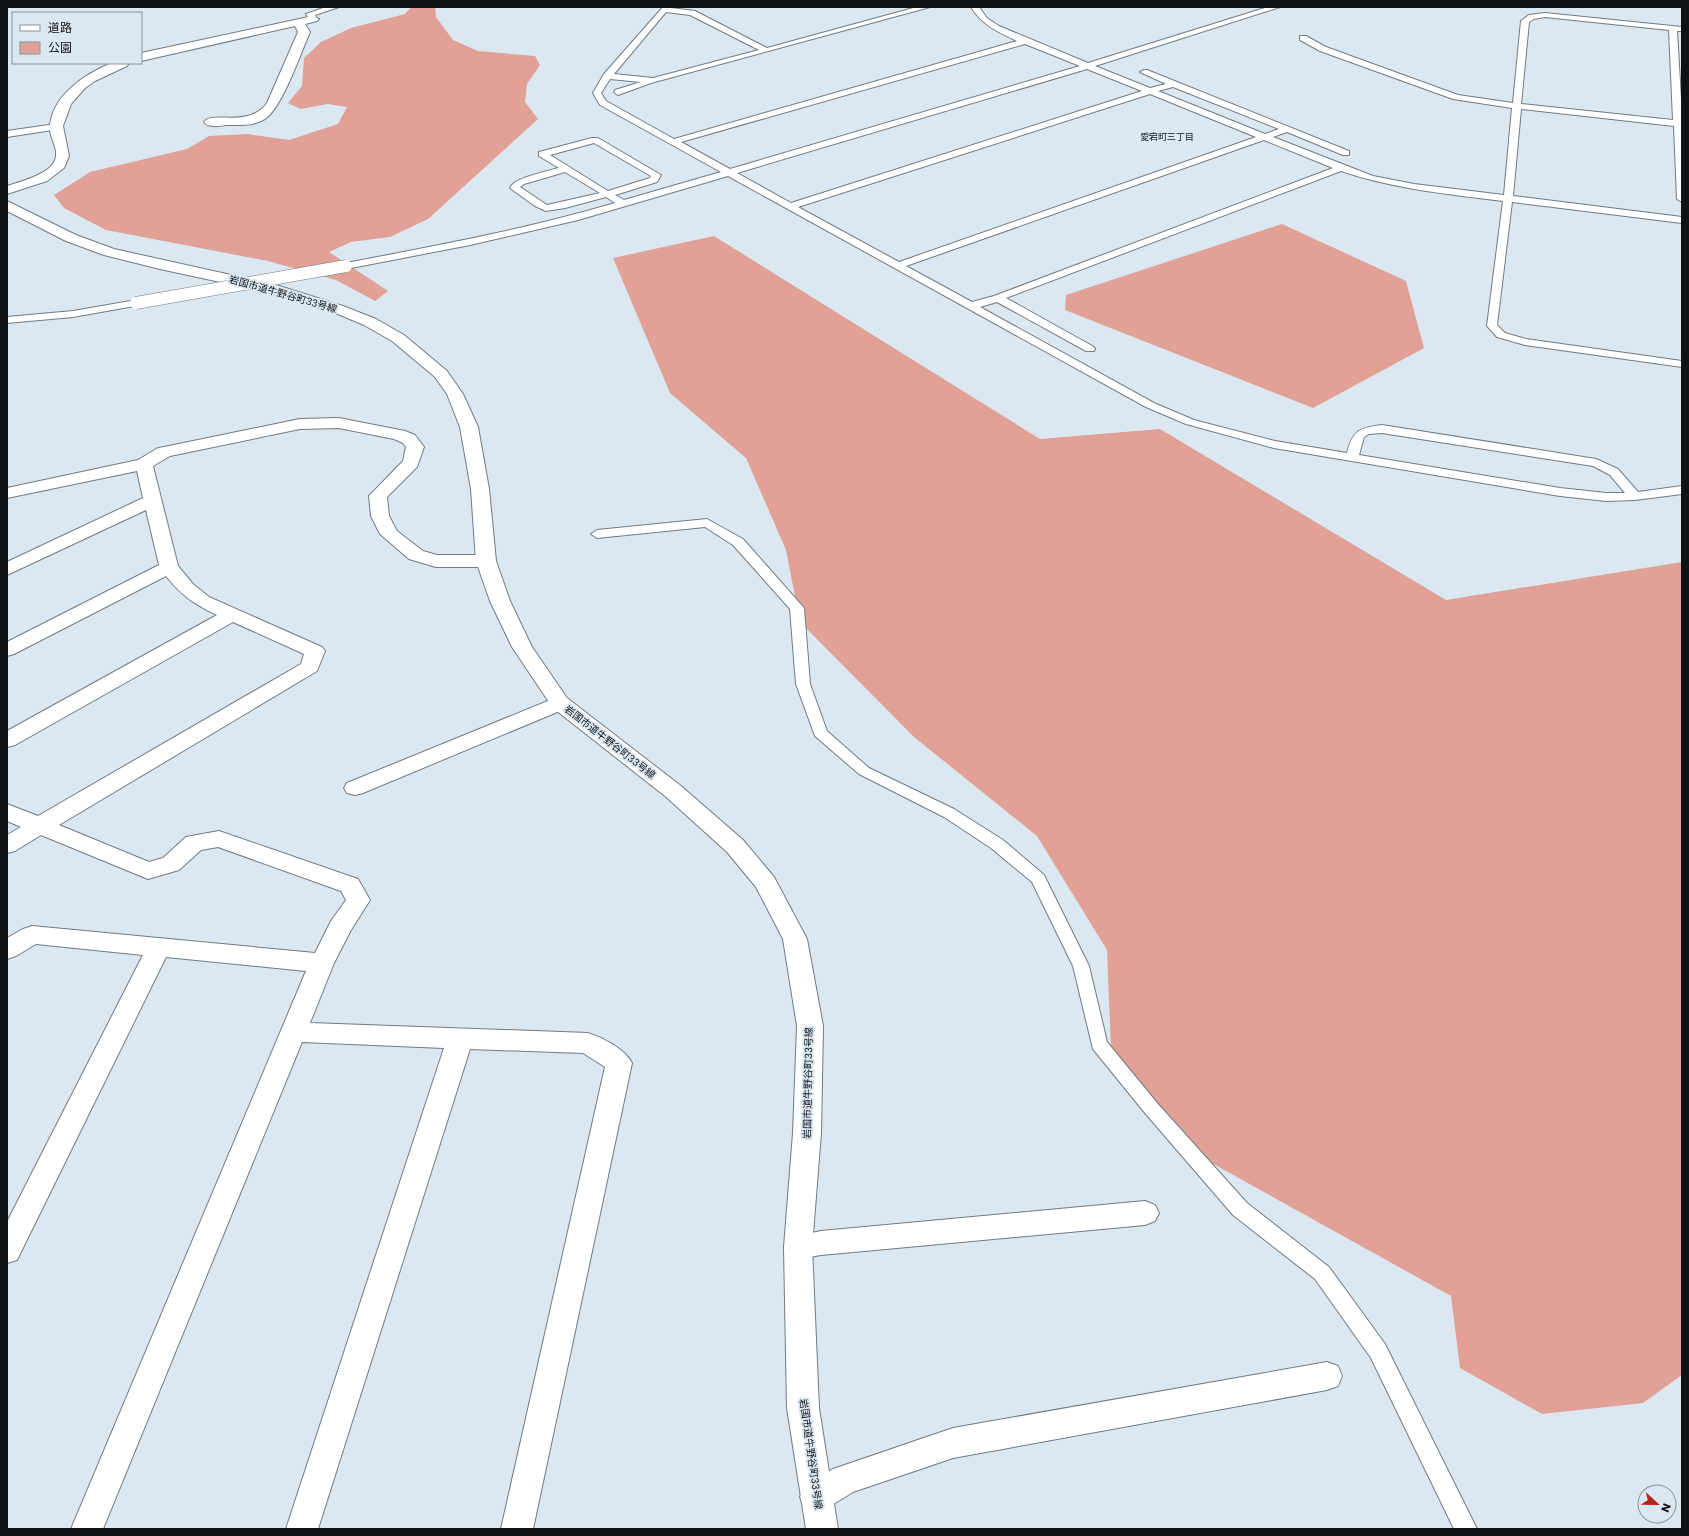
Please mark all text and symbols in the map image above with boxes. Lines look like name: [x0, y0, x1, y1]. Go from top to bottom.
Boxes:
legend: [12, 12, 142, 64]
text: 道路: [48, 19, 72, 36]
text: 公園: [48, 39, 72, 56]
district label: 愛宕町三丁目: [1140, 131, 1194, 143]
street label: 岩国市道牛野谷町33号線: [227, 271, 339, 317]
street label: 岩国市道牛野谷町33号線: [561, 702, 659, 782]
street label: 岩国市道牛野谷町33号線: [800, 1027, 816, 1139]
street label: 岩国市道牛野谷町33号線: [796, 1398, 826, 1510]
north arrow: [1637, 1484, 1677, 1524]
text: N: [1657, 1501, 1675, 1515]

